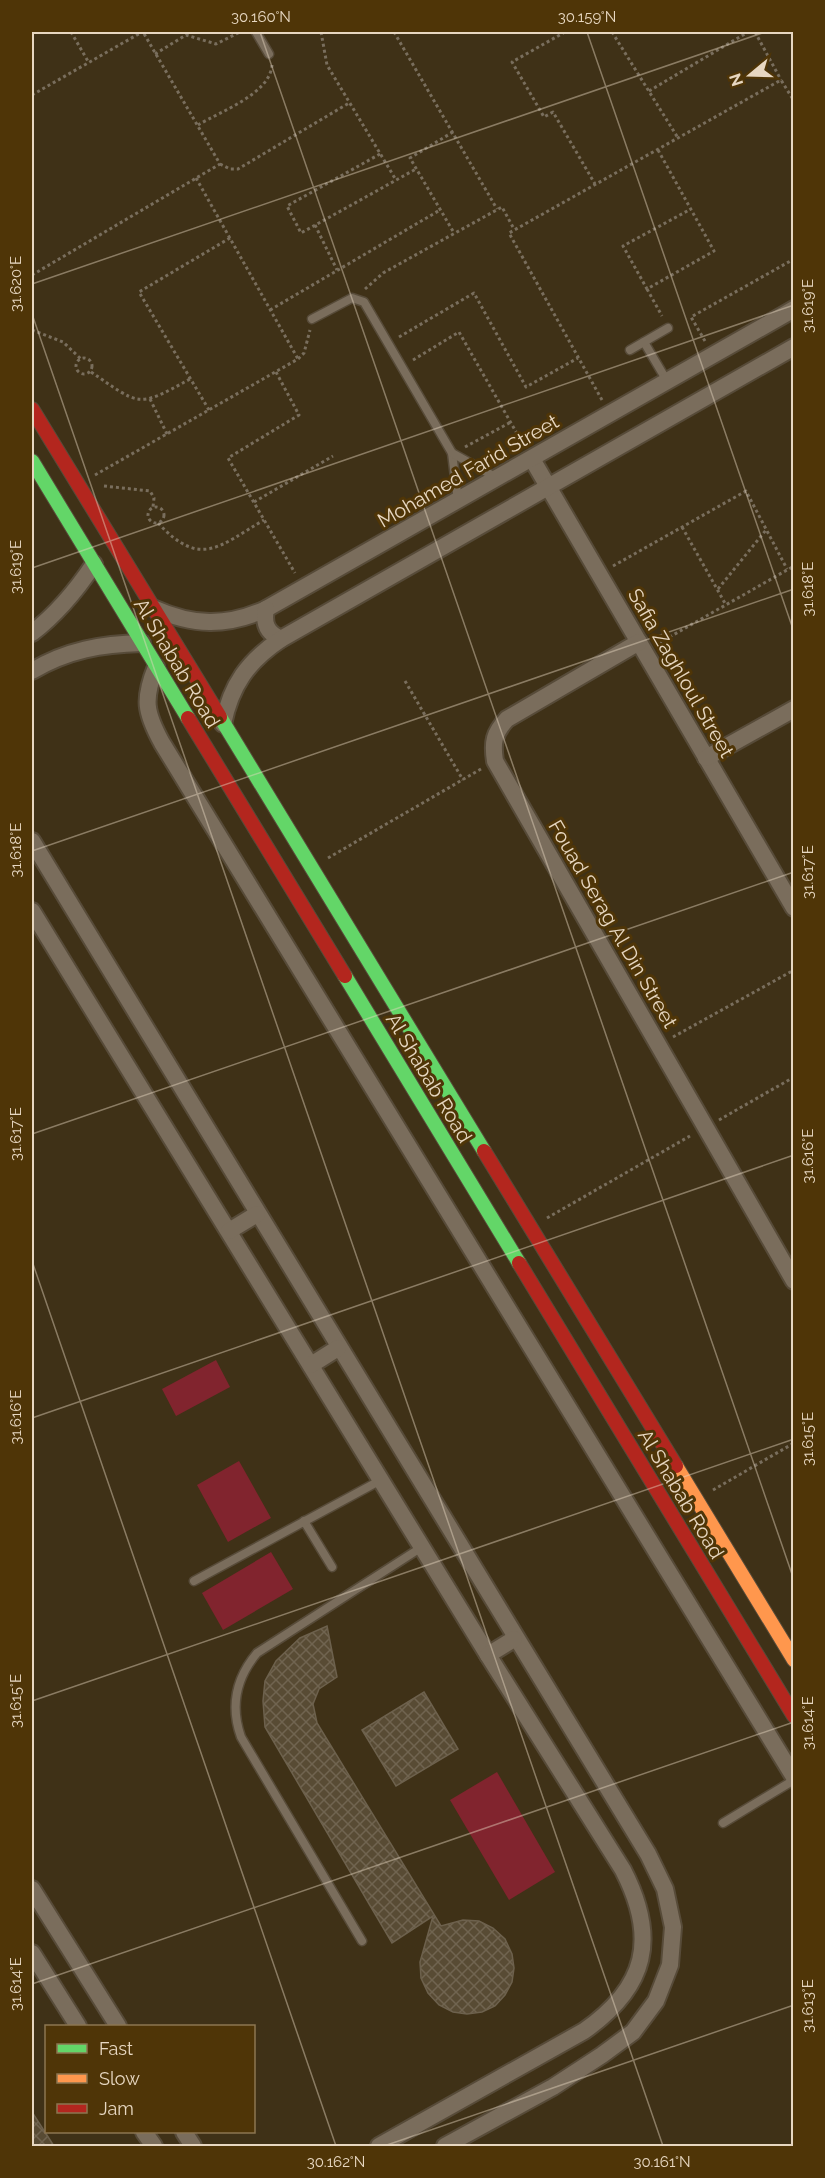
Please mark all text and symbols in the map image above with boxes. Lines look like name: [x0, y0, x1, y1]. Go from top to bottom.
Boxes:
text: 30.160°N: [231, 8, 291, 26]
text: 30.159°N: [558, 8, 616, 26]
north arrow: [720, 45, 780, 105]
text: N: [725, 71, 747, 89]
text: 31.620°E: [7, 256, 25, 312]
text: 31.619°E: [799, 279, 817, 333]
street label: Mohamed Farid Street: [373, 409, 563, 533]
text: 31.619°E: [7, 540, 25, 594]
text: 31.618°E: [799, 562, 817, 616]
street label: Safia Zaghloul Street: [623, 584, 739, 762]
street label: Al Shabab Road: [129, 594, 225, 732]
street label: Fouad Serag Al Din Street: [544, 816, 683, 1033]
text: 31.618°E: [7, 823, 25, 877]
text: 31.617°E: [799, 845, 817, 899]
street label: Al Shabab Road: [381, 1009, 477, 1147]
text: 31.617°E: [7, 1107, 25, 1161]
text: 31.616°E: [799, 1129, 817, 1183]
text: 31.616°E: [7, 1390, 25, 1444]
text: 31.615°E: [799, 1412, 817, 1466]
street label: Al Shabab Road: [633, 1425, 729, 1563]
text: 31.615°E: [7, 1674, 25, 1728]
text: 31.614°E: [799, 1696, 817, 1750]
text: 31.614°E: [7, 1957, 25, 2011]
text: 31.613°E: [799, 1979, 817, 2033]
legend: [45, 2025, 255, 2133]
text: Fast: [99, 2038, 133, 2059]
text: Slow: [99, 2068, 140, 2089]
text: Jam: [99, 2098, 134, 2119]
text: 30.162°N: [307, 2153, 365, 2171]
text: 30.161°N: [633, 2153, 691, 2171]

